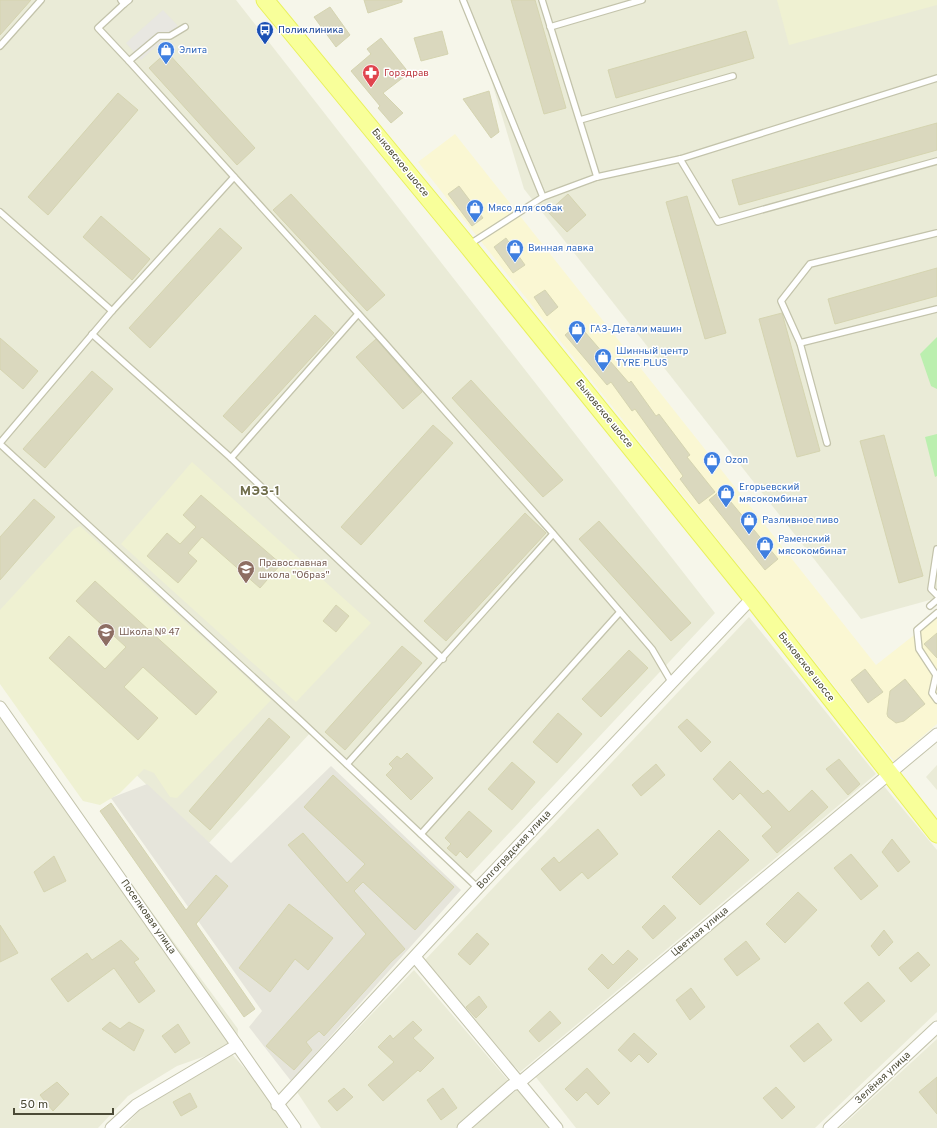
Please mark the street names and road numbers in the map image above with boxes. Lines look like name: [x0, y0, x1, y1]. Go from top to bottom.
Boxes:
street label: Быковское шоссе: [368, 126, 432, 200]
street label: Быковское шоссе: [572, 377, 636, 451]
street label: Быковское шоссе: [775, 630, 837, 704]
street label: Волгоградская улица: [474, 808, 554, 892]
street label: Поселковая улица: [117, 877, 179, 957]
street label: Цветная улица: [669, 904, 731, 960]
street label: Зелёная улица: [852, 1049, 914, 1107]

